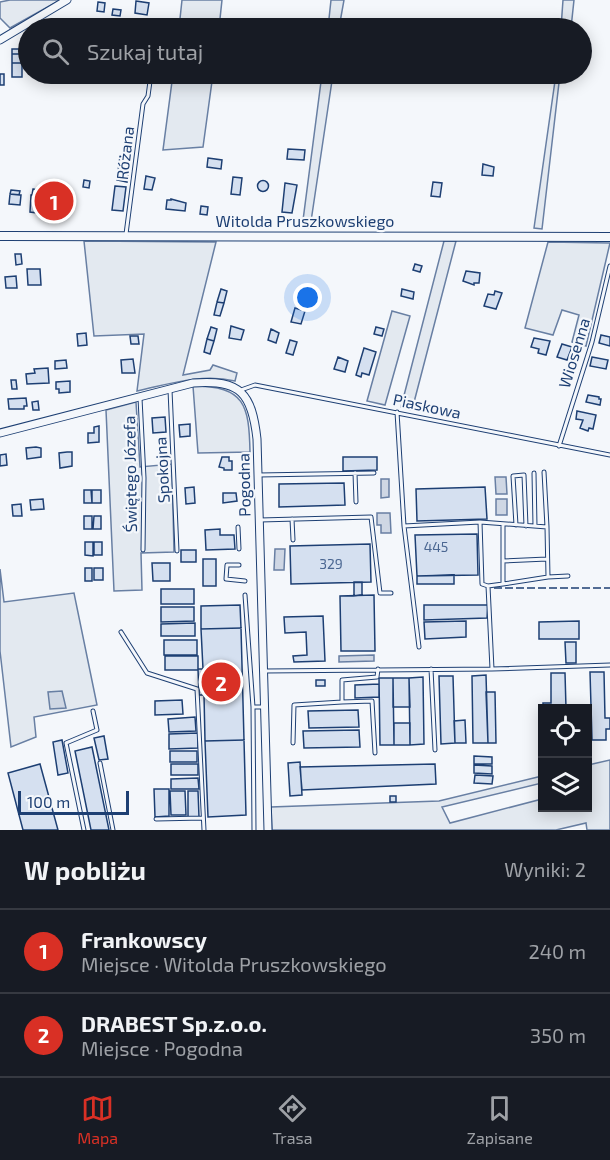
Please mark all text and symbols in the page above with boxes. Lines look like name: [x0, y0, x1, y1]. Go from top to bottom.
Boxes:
search box: [18, 18, 592, 84]
icon: search: [39, 35, 72, 68]
text: Szukaj tutaj: [87, 38, 203, 64]
street label: Różana: [112, 125, 137, 181]
pin: 1: [34, 178, 74, 224]
street label: Witolda Pruszkowskiego: [216, 211, 394, 230]
your location: [293, 283, 322, 312]
street label: Wiosenna: [554, 315, 593, 390]
street label: Piaskowa: [391, 389, 463, 422]
street label: Świętego Józefa: [119, 416, 140, 532]
street label: Spokojna: [150, 436, 174, 504]
street label: Pogodna: [233, 453, 254, 517]
house number: 445: [424, 538, 448, 555]
house number: 329: [319, 555, 343, 572]
pin: 2: [202, 660, 240, 704]
map controls: [538, 704, 592, 812]
button: locate: [538, 704, 592, 758]
button: layers: [538, 758, 592, 812]
scale bar: [18, 788, 129, 816]
text: 100 m: [27, 792, 70, 811]
text: W pobliżu: [24, 854, 146, 885]
text: Wyniki: 2: [504, 857, 586, 881]
text: Frankowscy: [81, 926, 207, 952]
text: 1: [39, 939, 48, 963]
text: 240 m: [528, 939, 586, 963]
text: Miejsce · Witolda Pruszkowskiego: [81, 952, 387, 976]
text: DRABEST Sp.z.o.o.: [81, 1010, 267, 1036]
text: 2: [38, 1023, 49, 1047]
text: 350 m: [530, 1023, 586, 1047]
text: Miejsce · Pogodna: [81, 1036, 243, 1060]
tab: Mapa: [77, 1092, 118, 1147]
tab: Trasa: [273, 1092, 312, 1147]
tab: Zapisane: [467, 1092, 533, 1147]

